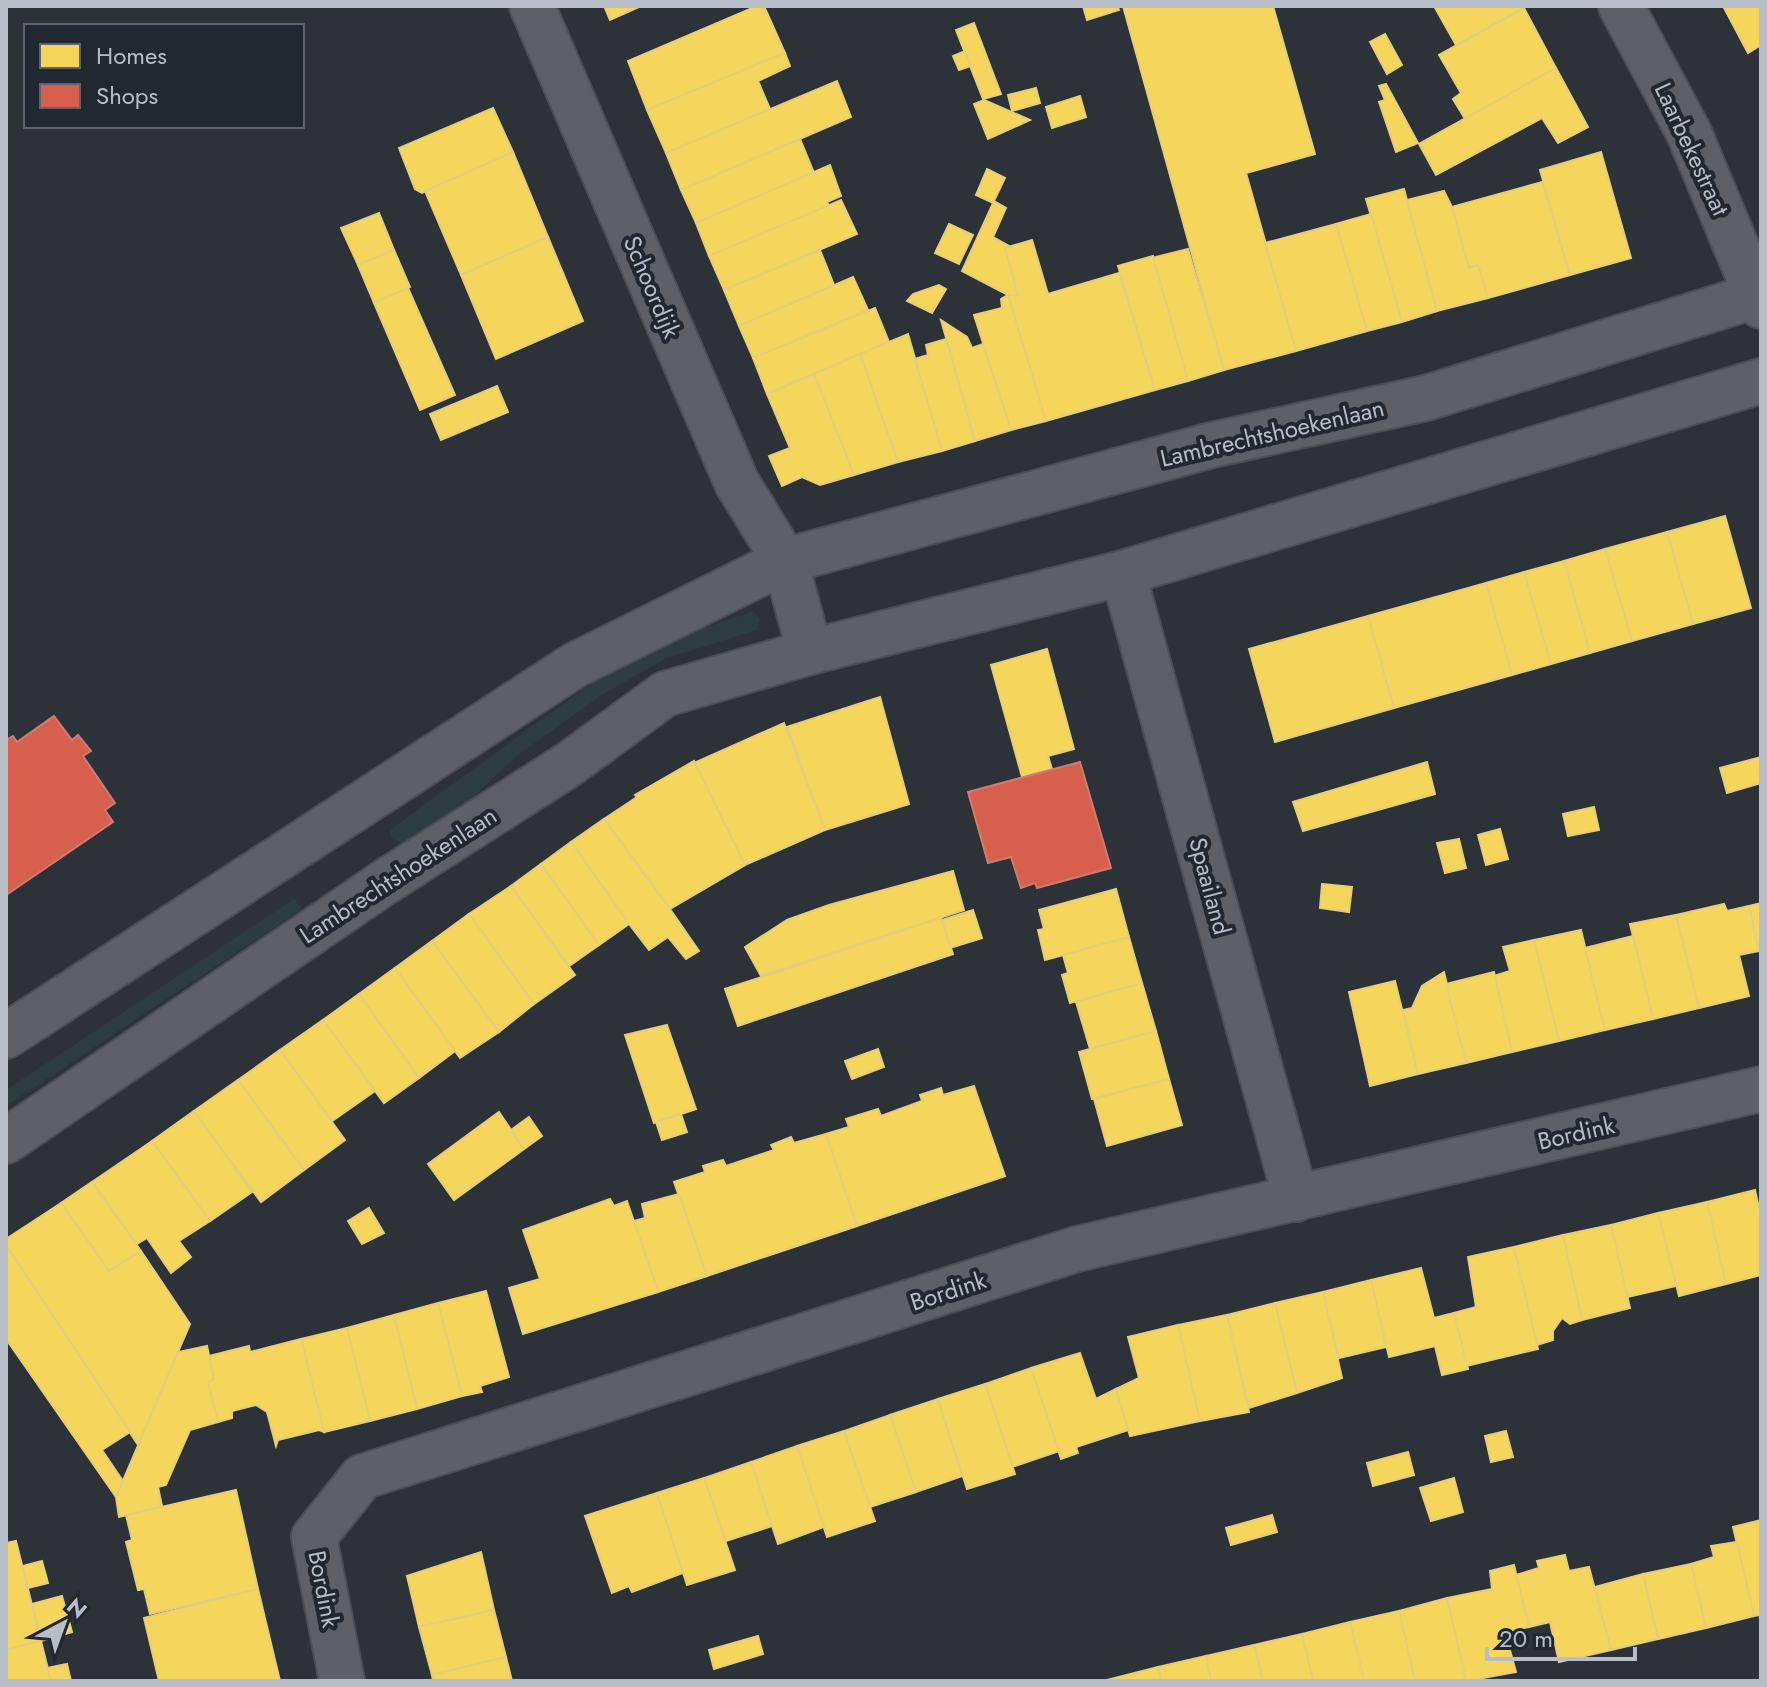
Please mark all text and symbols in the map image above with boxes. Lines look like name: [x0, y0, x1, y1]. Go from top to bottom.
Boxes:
legend: [24, 24, 304, 128]
text: Homes: [96, 38, 167, 73]
street label: Laarbekestraat: [1646, 77, 1738, 222]
text: Shops: [96, 78, 158, 113]
street label: Schoordijk: [615, 230, 689, 344]
street label: Lambrechtshoekenlaan: [1157, 390, 1387, 476]
street label: Lambrechtshoekenlaan: [292, 798, 504, 952]
street label: Spaailand: [1180, 833, 1240, 939]
street label: Bordink: [1534, 1107, 1618, 1159]
street label: Bordink: [906, 1262, 991, 1320]
street label: Bordink: [299, 1547, 349, 1631]
north arrow: [24, 1583, 104, 1663]
text: N: [60, 1590, 94, 1626]
scale bar: [1487, 1611, 1635, 1661]
text: 20 m: [1499, 1621, 1553, 1656]

